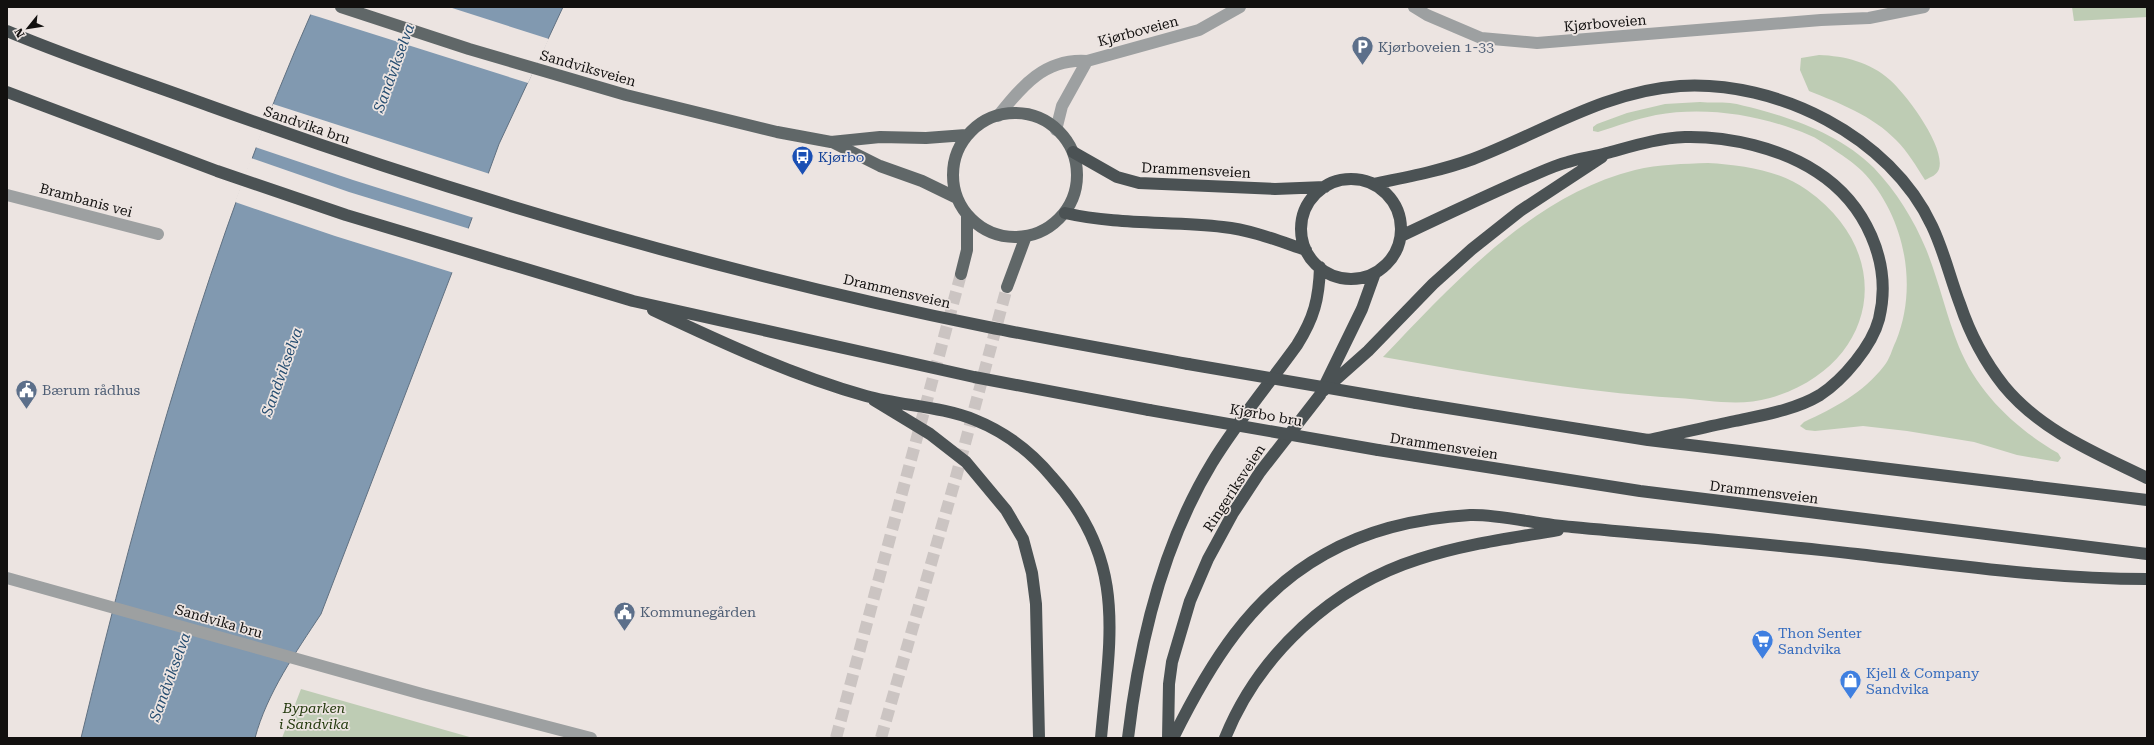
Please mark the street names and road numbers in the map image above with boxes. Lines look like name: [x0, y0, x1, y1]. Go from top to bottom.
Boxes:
street label: Kjørboveien: [1563, 11, 1647, 35]
street label: Kjørboveien: [1096, 13, 1180, 49]
street label: Sandviksveien: [538, 47, 638, 89]
street label: Sandvika bru: [262, 103, 352, 147]
street label: Drammensveien: [1141, 159, 1251, 181]
street label: Brambanis vei: [38, 180, 135, 220]
street label: Drammensveien: [842, 271, 952, 311]
street label: Kjørbo bru: [1228, 401, 1304, 429]
street label: Drammensveien: [1389, 430, 1499, 462]
street label: Ringeriksveien: [1200, 441, 1268, 535]
street label: Drammensveien: [1709, 477, 1819, 507]
street label: Sandvika bru: [174, 601, 265, 641]

